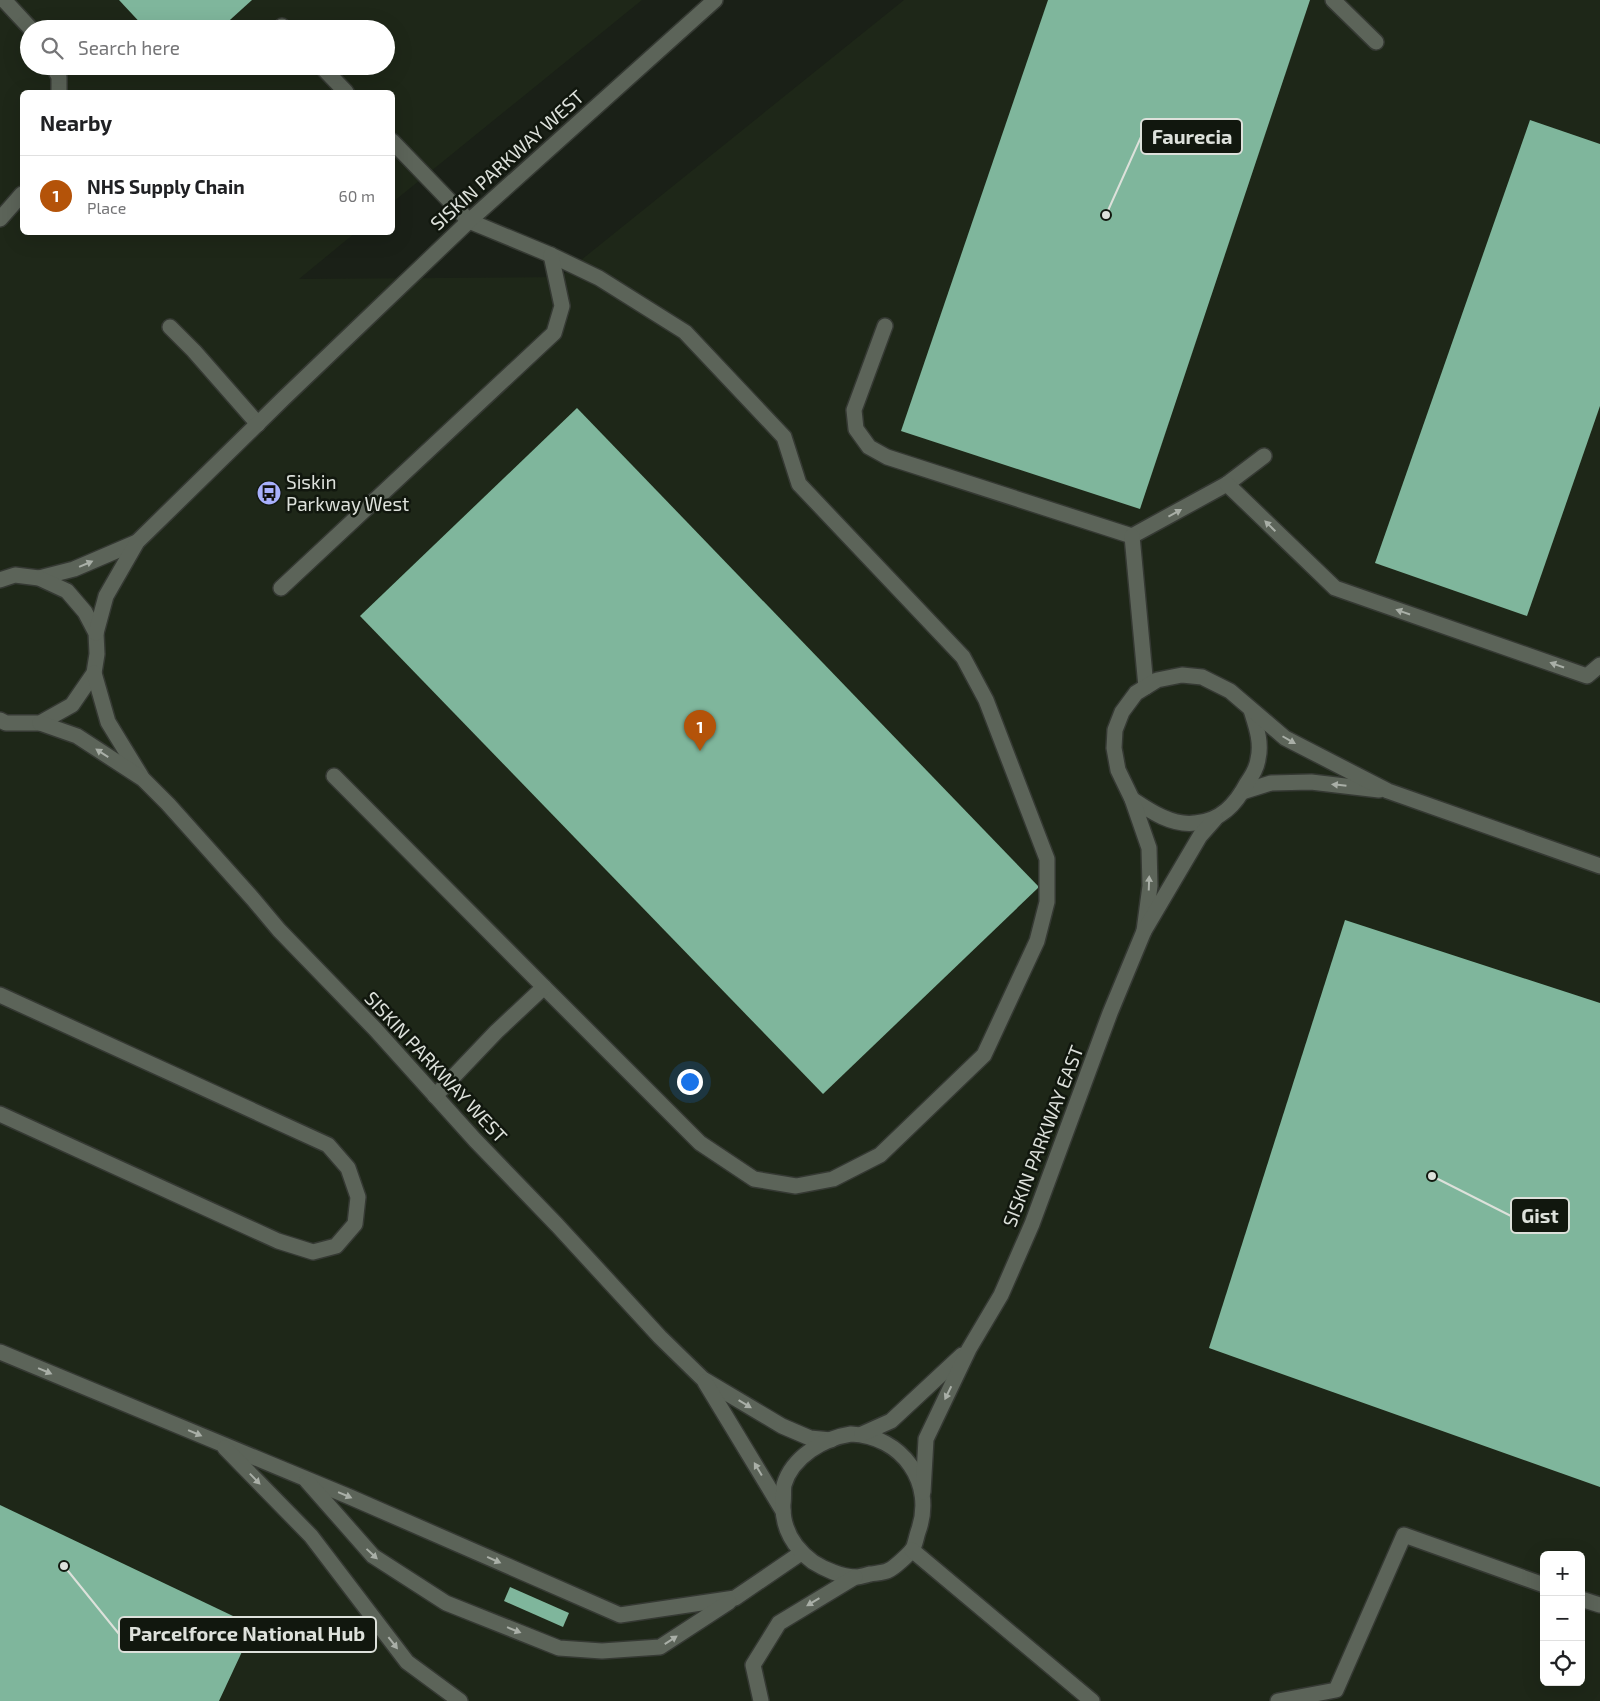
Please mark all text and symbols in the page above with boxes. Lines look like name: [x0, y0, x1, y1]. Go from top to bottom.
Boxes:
search box: [20, 20, 395, 75]
icon: search: [38, 34, 66, 62]
text: Search here: [78, 36, 180, 59]
street label: SISKIN PARKWAY WEST: [425, 85, 588, 235]
text: Nearby: [40, 110, 112, 135]
callout: Faurecia: [1141, 119, 1242, 154]
text: Faurecia: [1152, 124, 1232, 148]
text: NHS Supply Chain: [87, 175, 245, 198]
text: 1: [53, 186, 59, 205]
text: 60 m: [339, 186, 375, 205]
text: Place: [87, 198, 126, 217]
place label: Siskin Parkway West: [286, 470, 409, 515]
bus stop icon: Siskin Parkway West: [256, 480, 282, 506]
one-way arrow: [1168, 508, 1181, 517]
one-way arrow: [1264, 520, 1276, 532]
one-way arrow: [79, 559, 93, 567]
one-way arrow: [1396, 608, 1411, 615]
one-way arrow: [1549, 661, 1564, 669]
pin: 1: [684, 710, 716, 751]
one-way arrow: [1283, 735, 1296, 744]
one-way arrow: [95, 748, 109, 757]
one-way arrow: [1331, 781, 1347, 789]
one-way arrow: [1145, 875, 1153, 891]
street label: SISKIN PARKWAY WEST: [360, 986, 512, 1147]
street label: SISKIN PARKWAY EAST: [997, 1042, 1088, 1230]
your location: [677, 1069, 703, 1095]
callout: Gist: [1511, 1198, 1569, 1233]
text: Gist: [1521, 1203, 1559, 1227]
one-way arrow: [38, 1367, 52, 1375]
one-way arrow: [944, 1386, 952, 1400]
one-way arrow: [738, 1399, 751, 1408]
one-way arrow: [188, 1430, 202, 1438]
one-way arrow: [753, 1463, 762, 1476]
one-way arrow: [249, 1472, 261, 1484]
one-way arrow: [338, 1491, 353, 1499]
one-way arrow: [366, 1548, 378, 1559]
map controls: [1540, 1551, 1585, 1686]
button: +: [1540, 1551, 1585, 1596]
one-way arrow: [487, 1556, 501, 1564]
button: −: [1540, 1596, 1585, 1641]
one-way arrow: [806, 1598, 819, 1607]
callout: Parcelforce National Hub: [119, 1617, 376, 1652]
text: Parcelforce National Hub: [129, 1621, 365, 1645]
one-way arrow: [507, 1626, 522, 1634]
one-way arrow: [664, 1635, 677, 1644]
one-way arrow: [388, 1636, 398, 1650]
button: locate: [1540, 1641, 1585, 1686]

